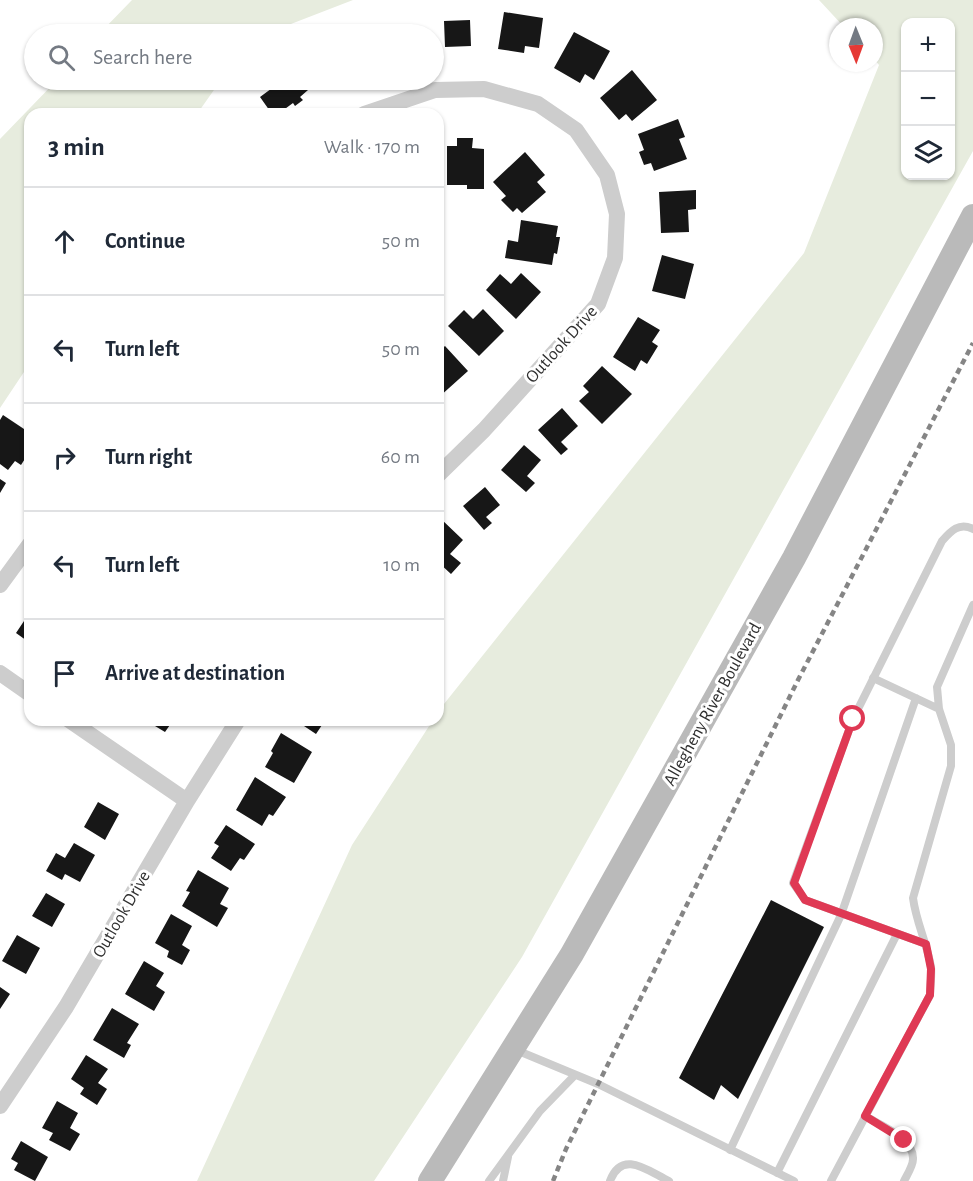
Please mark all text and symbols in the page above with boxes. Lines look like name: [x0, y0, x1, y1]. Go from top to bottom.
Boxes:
north arrow: [829, 18, 883, 72]
map controls: [901, 18, 955, 180]
button: +: [901, 18, 955, 72]
search box: [24, 24, 444, 90]
icon: search: [45, 41, 78, 74]
text: Search here: [93, 46, 192, 68]
button: −: [901, 72, 955, 126]
button: layers: [901, 126, 955, 180]
text: 3 min: [48, 134, 105, 160]
text: Walk · 170 m: [324, 137, 420, 157]
icon: ahead: [48, 225, 81, 258]
text: Continue: [105, 230, 185, 252]
text: 50 m: [382, 231, 420, 251]
street label: Outlook Drive: [523, 303, 601, 387]
icon: left: [48, 333, 81, 366]
text: Turn left: [105, 338, 179, 360]
text: 50 m: [382, 339, 420, 359]
icon: right: [48, 441, 81, 474]
text: Turn right: [105, 446, 192, 468]
text: 60 m: [381, 447, 420, 467]
icon: left: [48, 549, 81, 582]
text: Turn left: [105, 554, 179, 576]
text: 10 m: [383, 555, 420, 575]
street label: Allegheny River Boulevard: [661, 620, 765, 789]
icon: arrive: [48, 657, 81, 690]
text: Arrive at destination: [105, 662, 285, 684]
route start: [839, 705, 865, 731]
street label: Outlook Drive: [90, 868, 154, 961]
route end: [890, 1126, 916, 1152]

